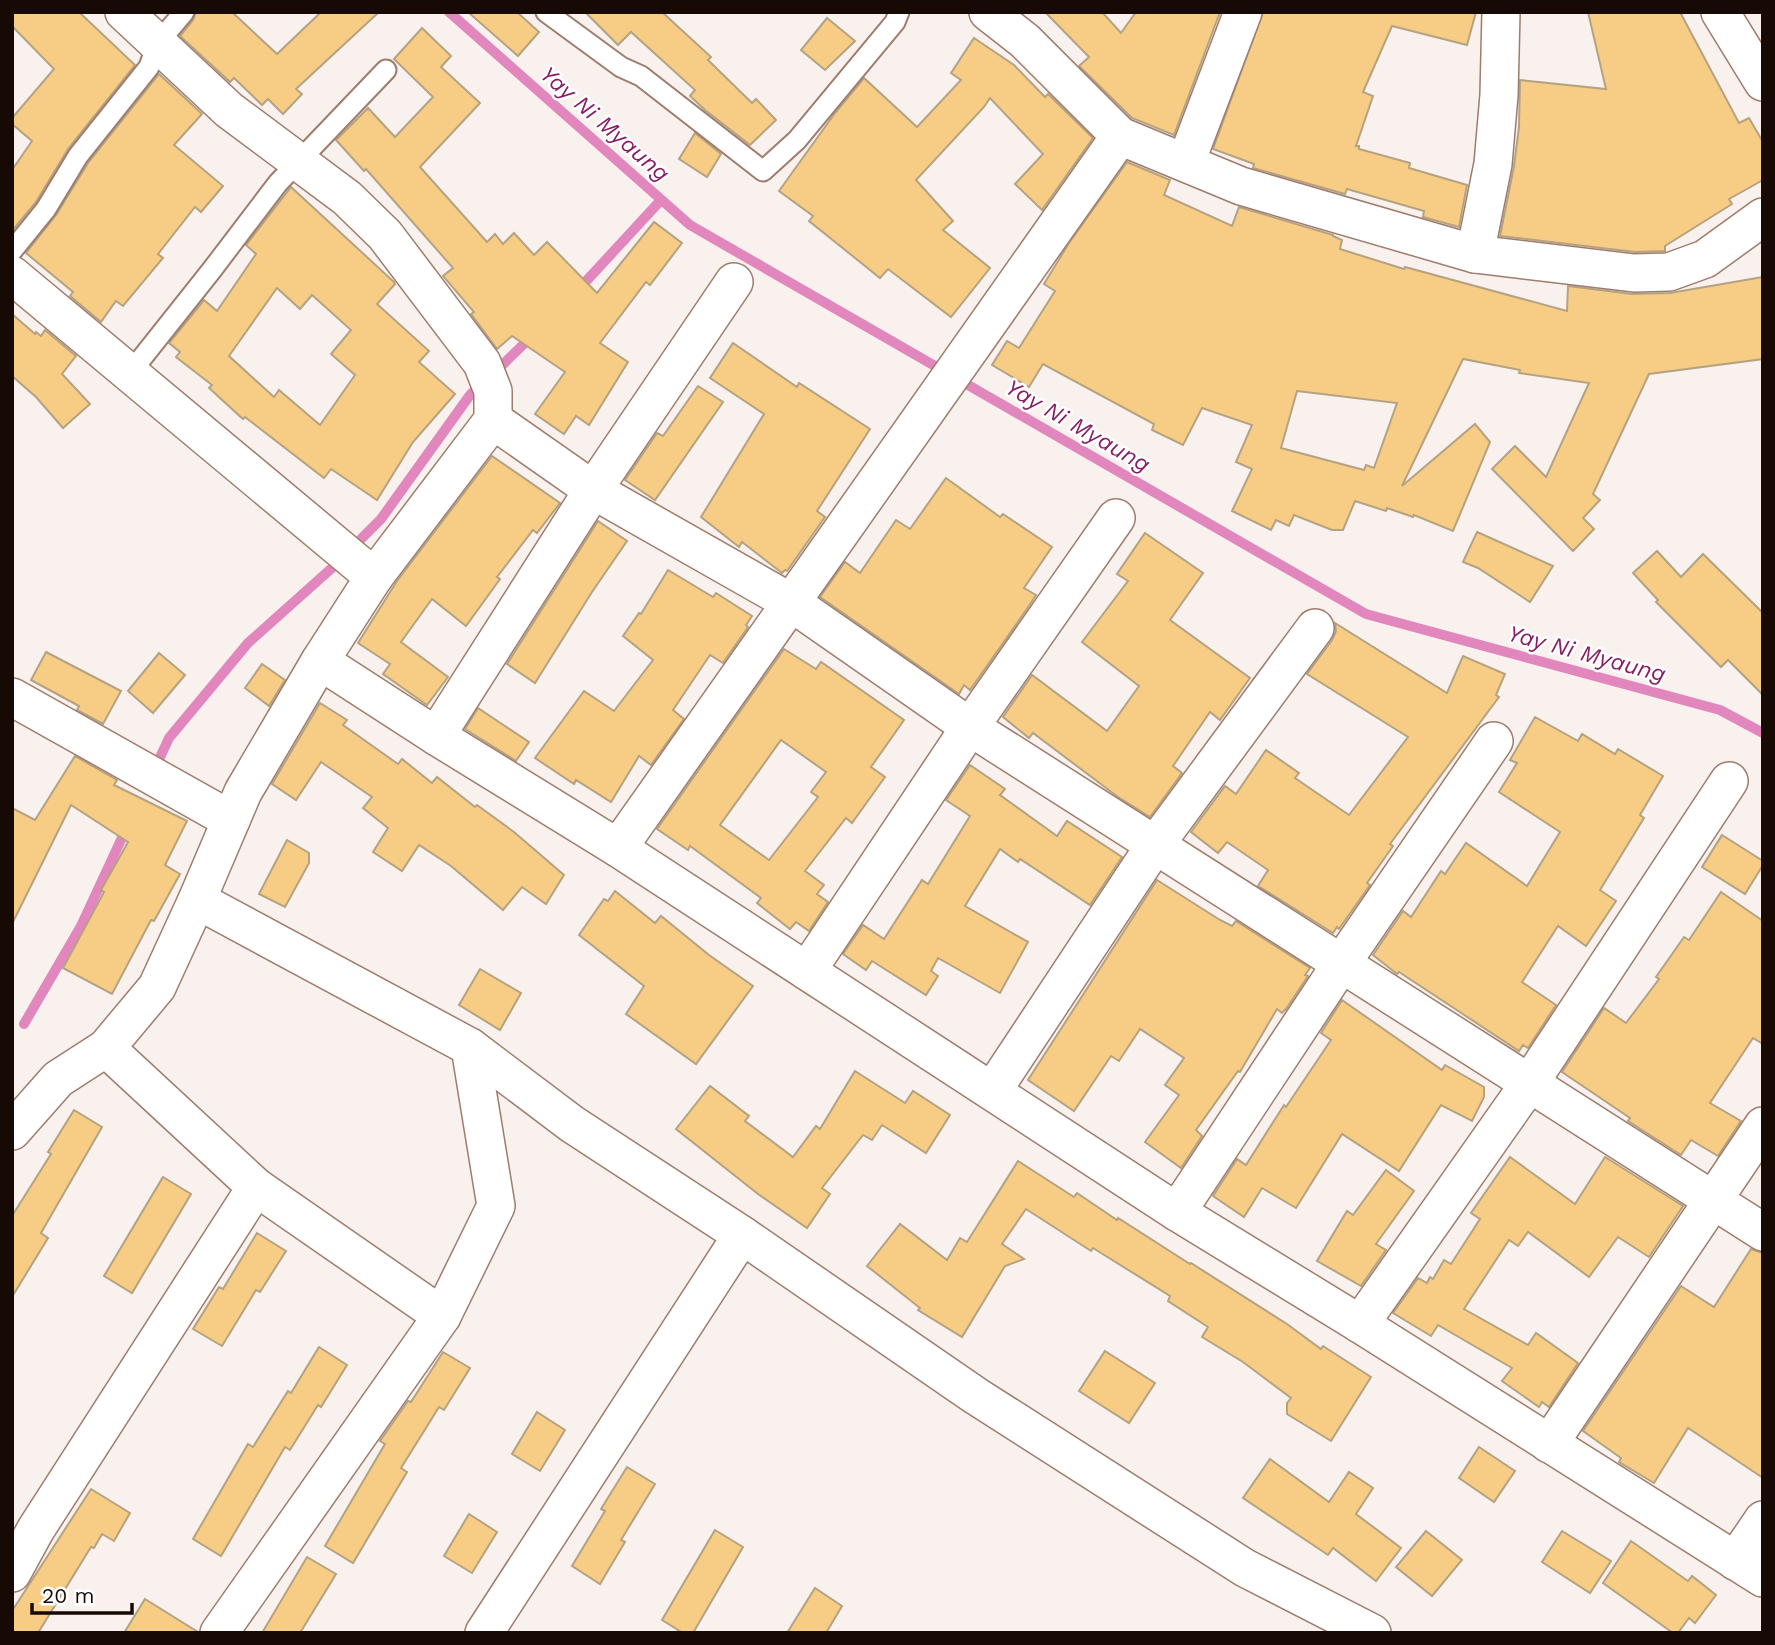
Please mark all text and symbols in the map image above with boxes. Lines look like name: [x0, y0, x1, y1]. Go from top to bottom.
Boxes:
water label: Yay Ni Myaung: [535, 61, 675, 187]
water label: Yay Ni Myaung: [1001, 374, 1155, 478]
water label: Yay Ni Myaung: [1505, 620, 1669, 688]
scale bar: [32, 1572, 131, 1616]
text: 20 m: [42, 1583, 94, 1608]

